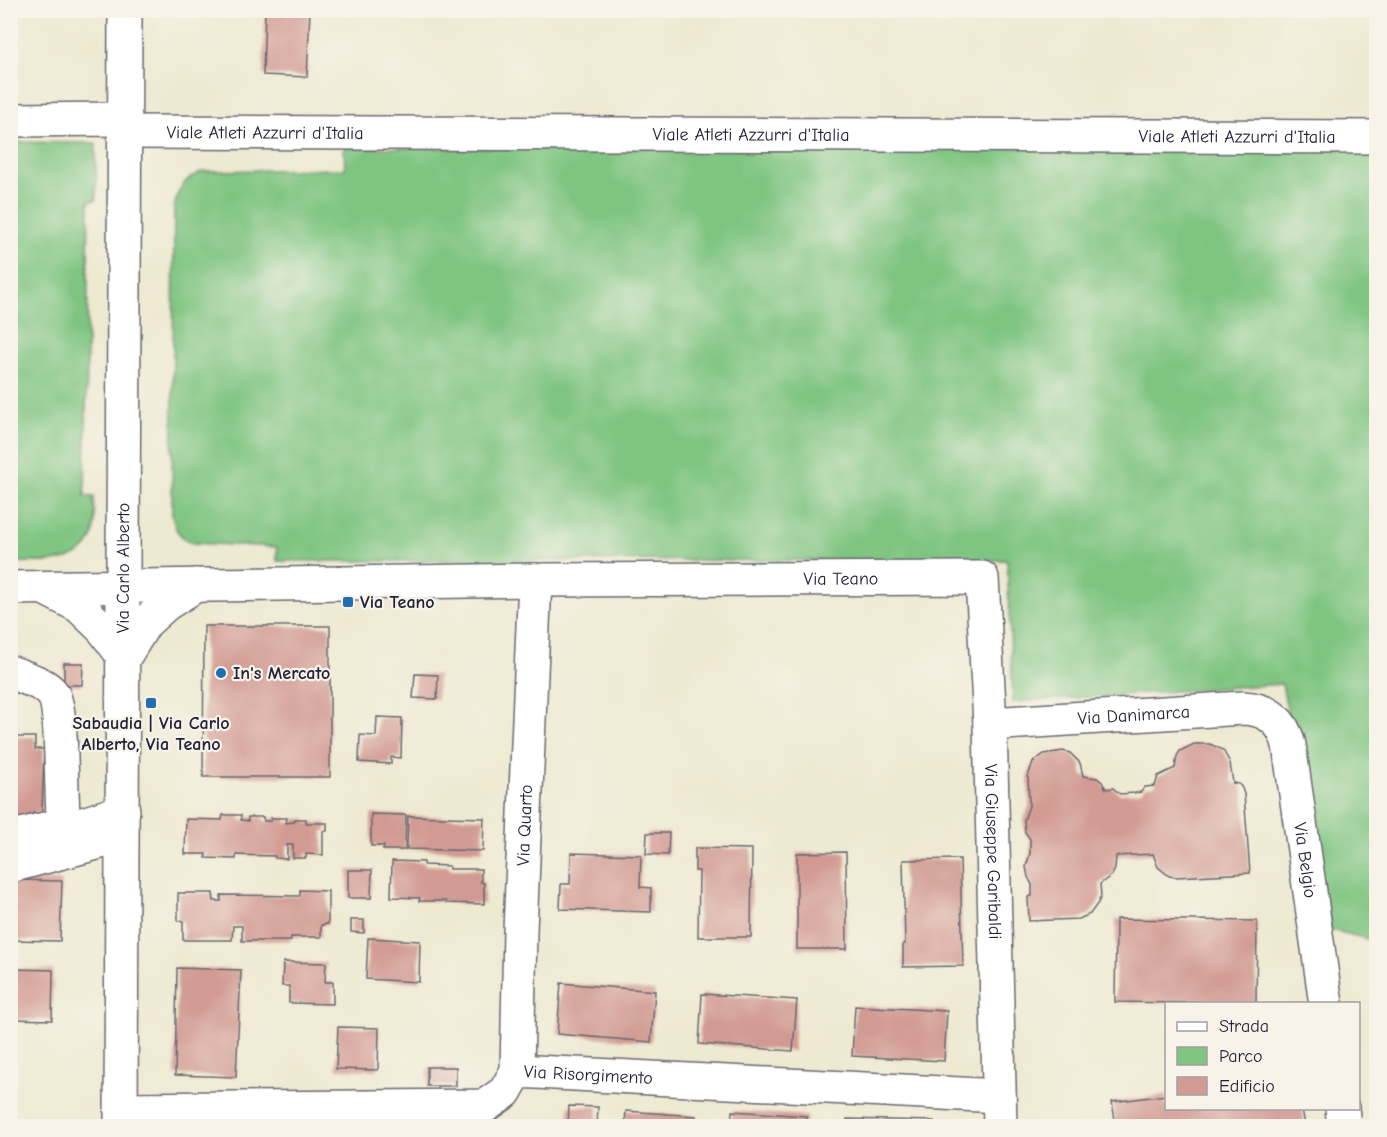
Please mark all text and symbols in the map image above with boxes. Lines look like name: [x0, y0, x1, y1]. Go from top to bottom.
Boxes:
street label: Viale Atleti Azzurri d'Italia: [166, 122, 364, 144]
street label: Viale Atleti Azzurri d'Italia: [652, 124, 850, 146]
street label: Viale Atleti Azzurri d'Italia: [1138, 126, 1336, 148]
street label: Via Carlo Alberto: [113, 503, 134, 633]
street label: Via Teano: [803, 568, 878, 590]
place label: Via Teano: [360, 592, 435, 613]
marker: Via Teano: [341, 595, 355, 609]
place label: In's Mercato: [233, 663, 330, 684]
marker: In's Mercato: [214, 666, 228, 680]
marker: Sabaudia | Via Carlo Alberto, Via Teano: [144, 696, 158, 710]
street label: Via Danimarca: [1077, 701, 1191, 729]
place label: Sabaudia | Via Carlo Alberto, Via Teano: [73, 713, 229, 755]
street label: Via Giuseppe Garibaldi: [980, 764, 1005, 940]
street label: Via Quarto: [513, 784, 537, 866]
street label: Via Belgio: [1289, 821, 1321, 900]
legend: [1165, 1002, 1360, 1110]
text: Strada: [1219, 1016, 1269, 1037]
text: Parco: [1219, 1046, 1262, 1067]
street label: Via Risorgimento: [523, 1061, 653, 1089]
text: Edificio: [1219, 1076, 1275, 1097]

